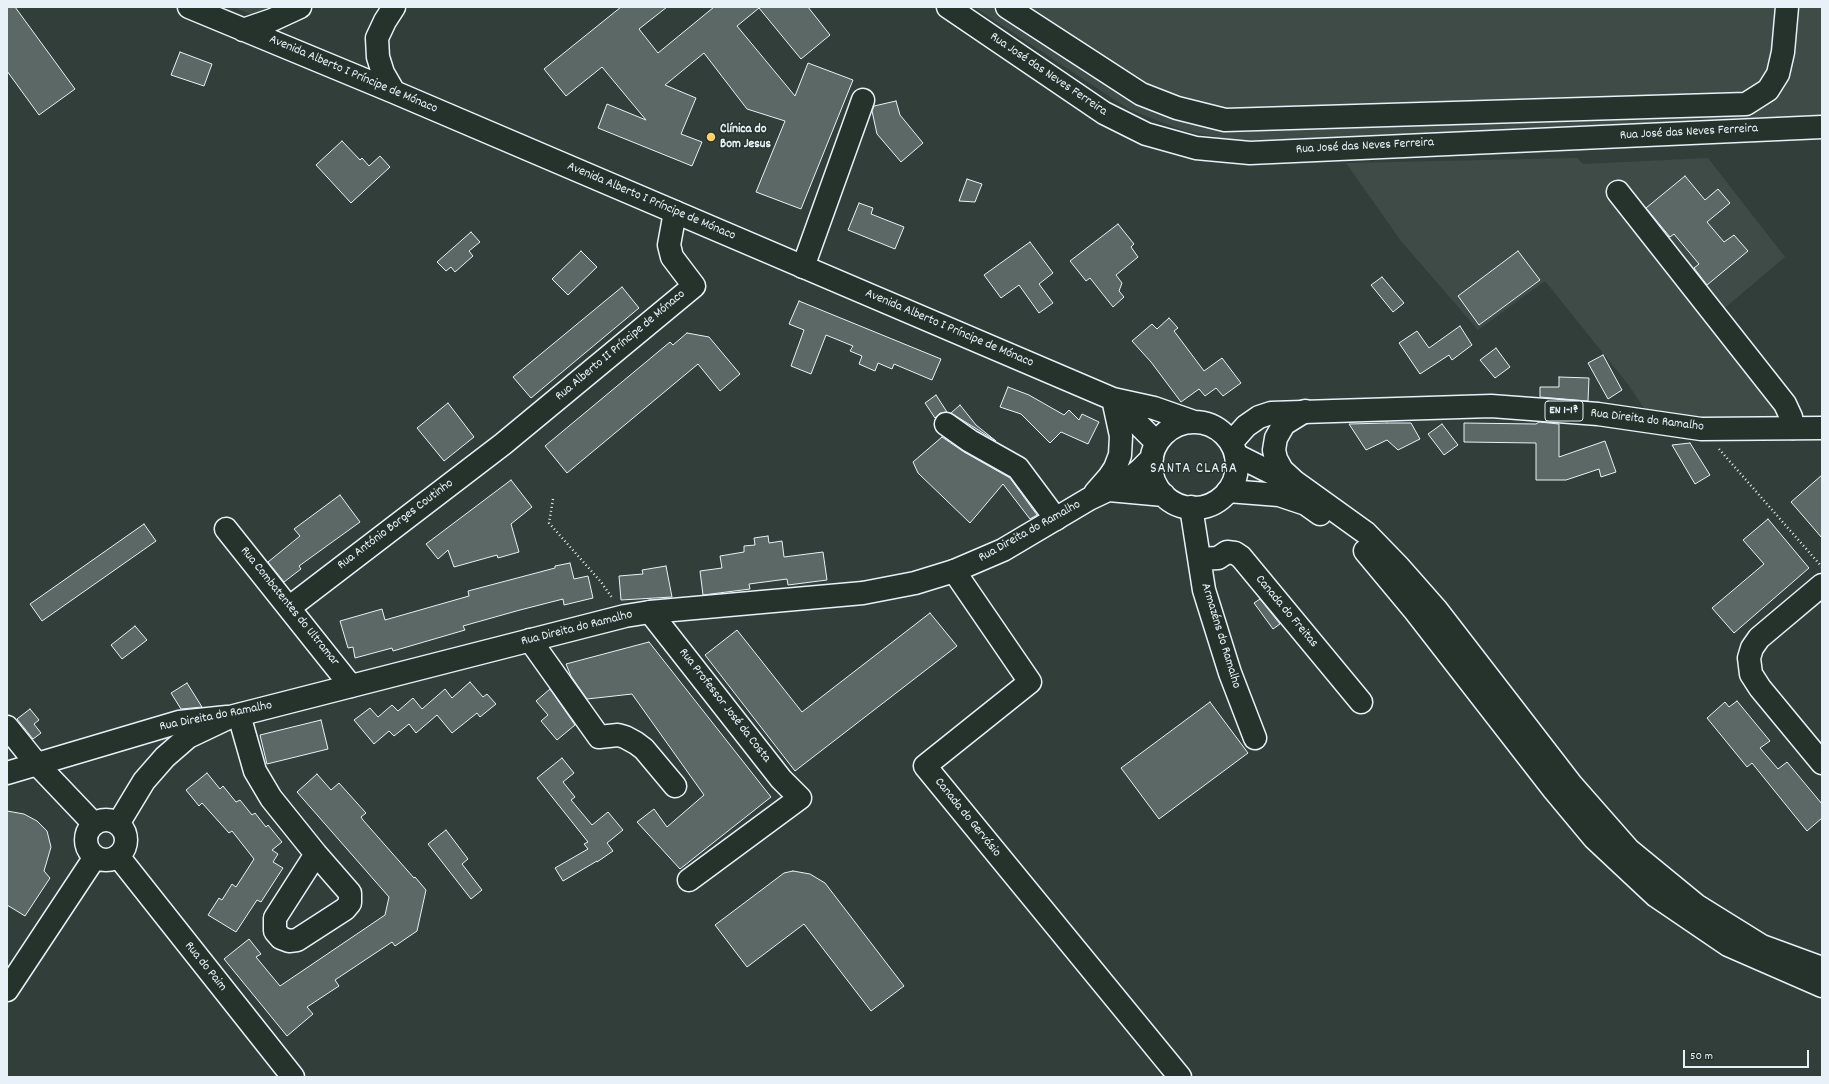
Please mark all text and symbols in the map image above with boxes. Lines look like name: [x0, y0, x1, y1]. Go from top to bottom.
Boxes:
street label: Rua José das Neves Ferreira: [986, 30, 1110, 120]
street label: Avenida Alberto I Príncipe de Mónaco: [266, 32, 440, 118]
place label: Clínica do Bom Jesus: [720, 122, 771, 153]
street label: Rua José das Neves Ferreira: [1620, 122, 1758, 144]
marker: Clínica do Bom Jesus: [705, 131, 717, 143]
street label: Rua José das Neves Ferreira: [1296, 136, 1434, 158]
street label: Avenida Alberto I Príncipe de Mónaco: [564, 159, 738, 245]
street label: Avenida Alberto I Príncipe de Mónaco: [862, 286, 1036, 372]
street label: Rua Alberto II Príncipe de Mónaco: [553, 287, 689, 405]
road number: EN 1-1ª: [1545, 401, 1583, 421]
street label: Rua Direita do Ramalho: [1589, 406, 1705, 436]
district label: SANTA CLARA: [1150, 461, 1238, 479]
street label: Rua António Borges Coutinho: [335, 476, 457, 574]
street label: Rua Direita do Ramalho: [976, 498, 1084, 566]
street label: Rua Combatentes do Ultramar: [236, 544, 342, 670]
street label: Canada do Freitas: [1251, 573, 1321, 651]
street label: Armazéns do Ramalho: [1197, 582, 1243, 690]
street label: Rua Direita do Ramalho: [520, 608, 634, 650]
street label: Rua Professor José da Costa: [675, 646, 773, 766]
street label: Rua Direita do Ramalho: [159, 698, 273, 736]
street label: Canada do Gervásio: [930, 775, 1004, 861]
street label: Rua do Paim: [180, 939, 230, 995]
scale bar: [1685, 1042, 1811, 1068]
text: 50 m: [1690, 1048, 1713, 1065]

